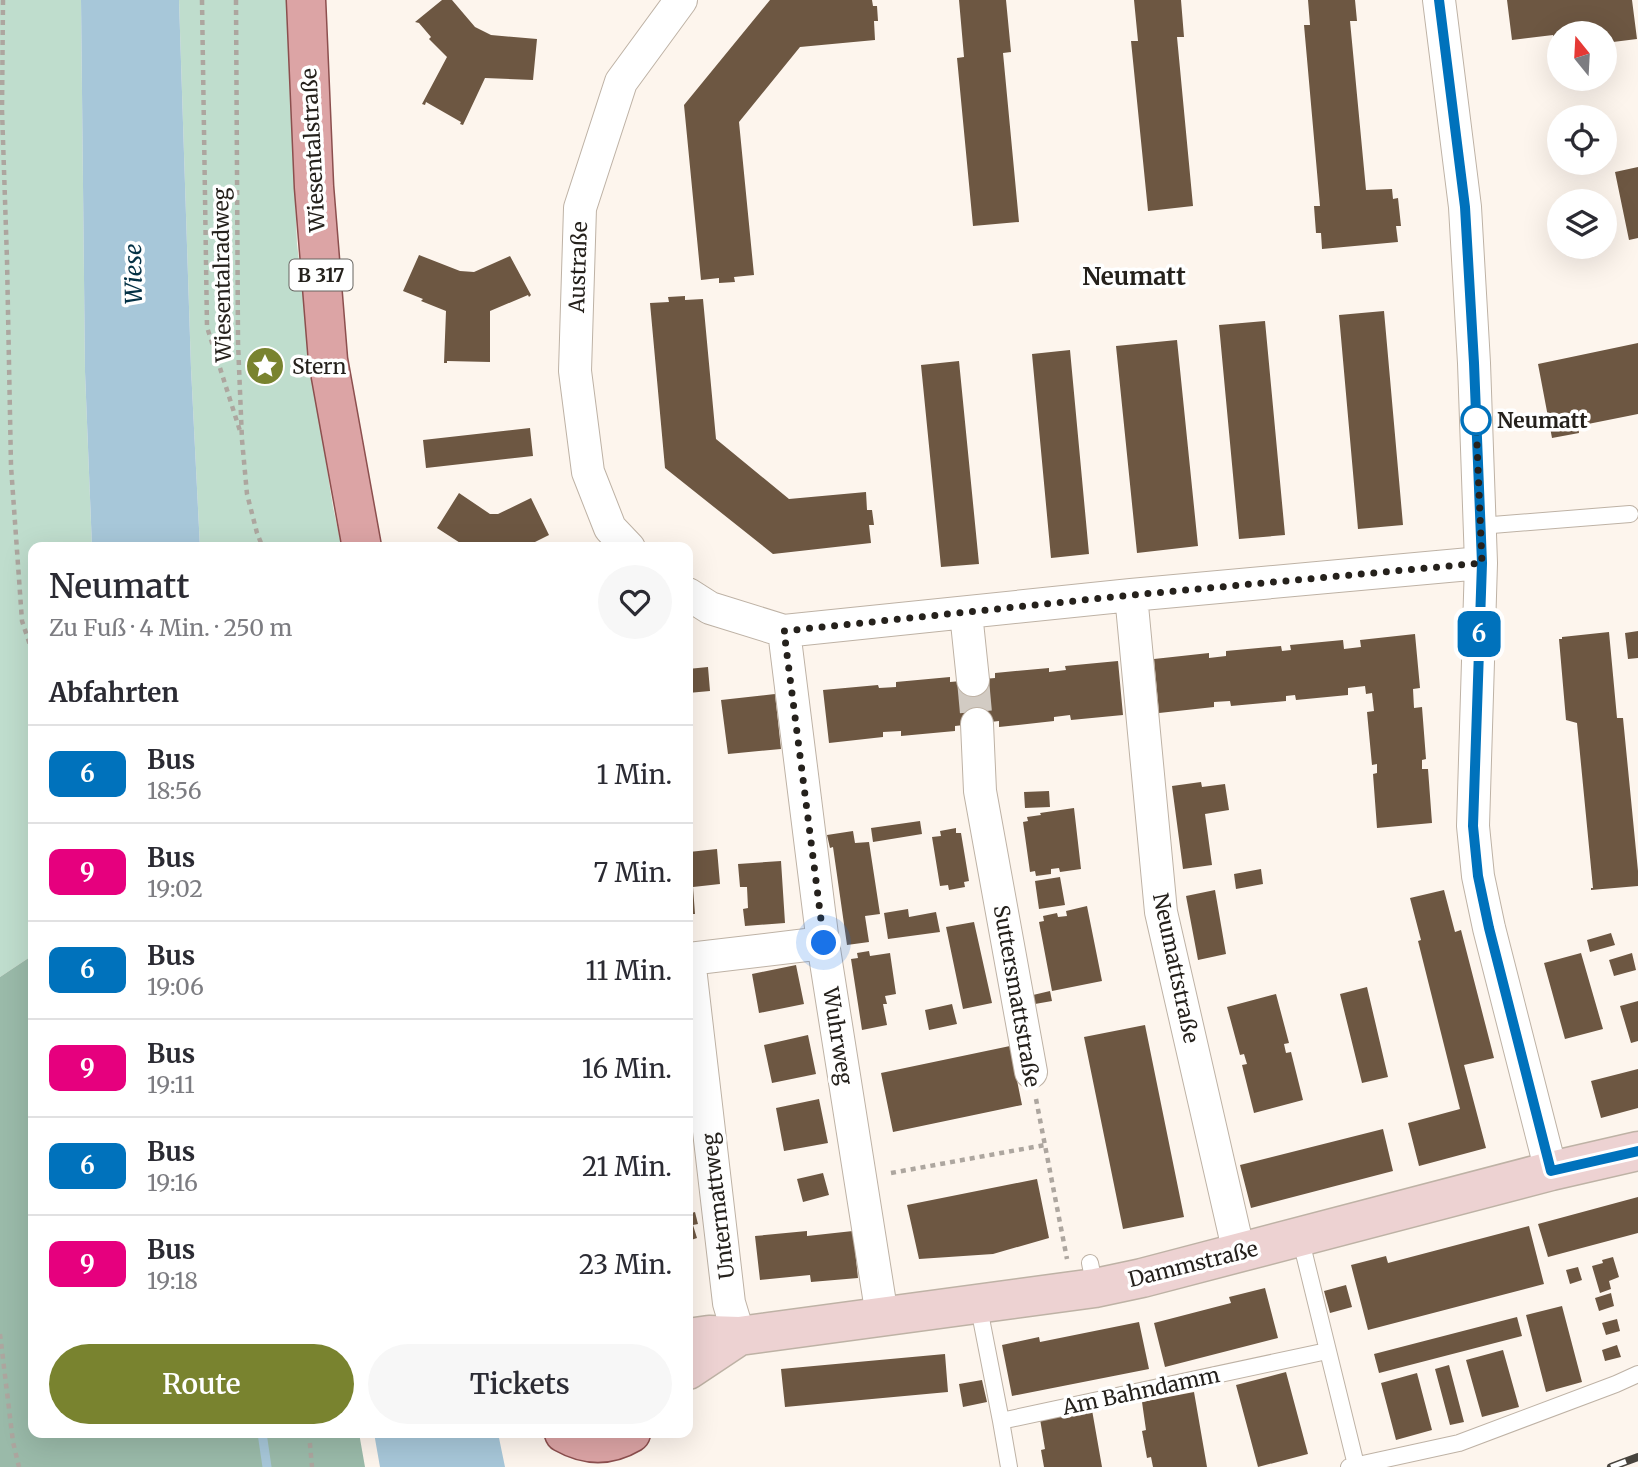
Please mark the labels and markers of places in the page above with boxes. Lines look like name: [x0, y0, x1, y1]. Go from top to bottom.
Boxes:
place icon: Stern: [244, 345, 286, 387]
place label: Stern: [292, 353, 347, 380]
marker: Neumatt: [1461, 405, 1491, 435]
place label: Neumatt: [1497, 407, 1588, 434]

